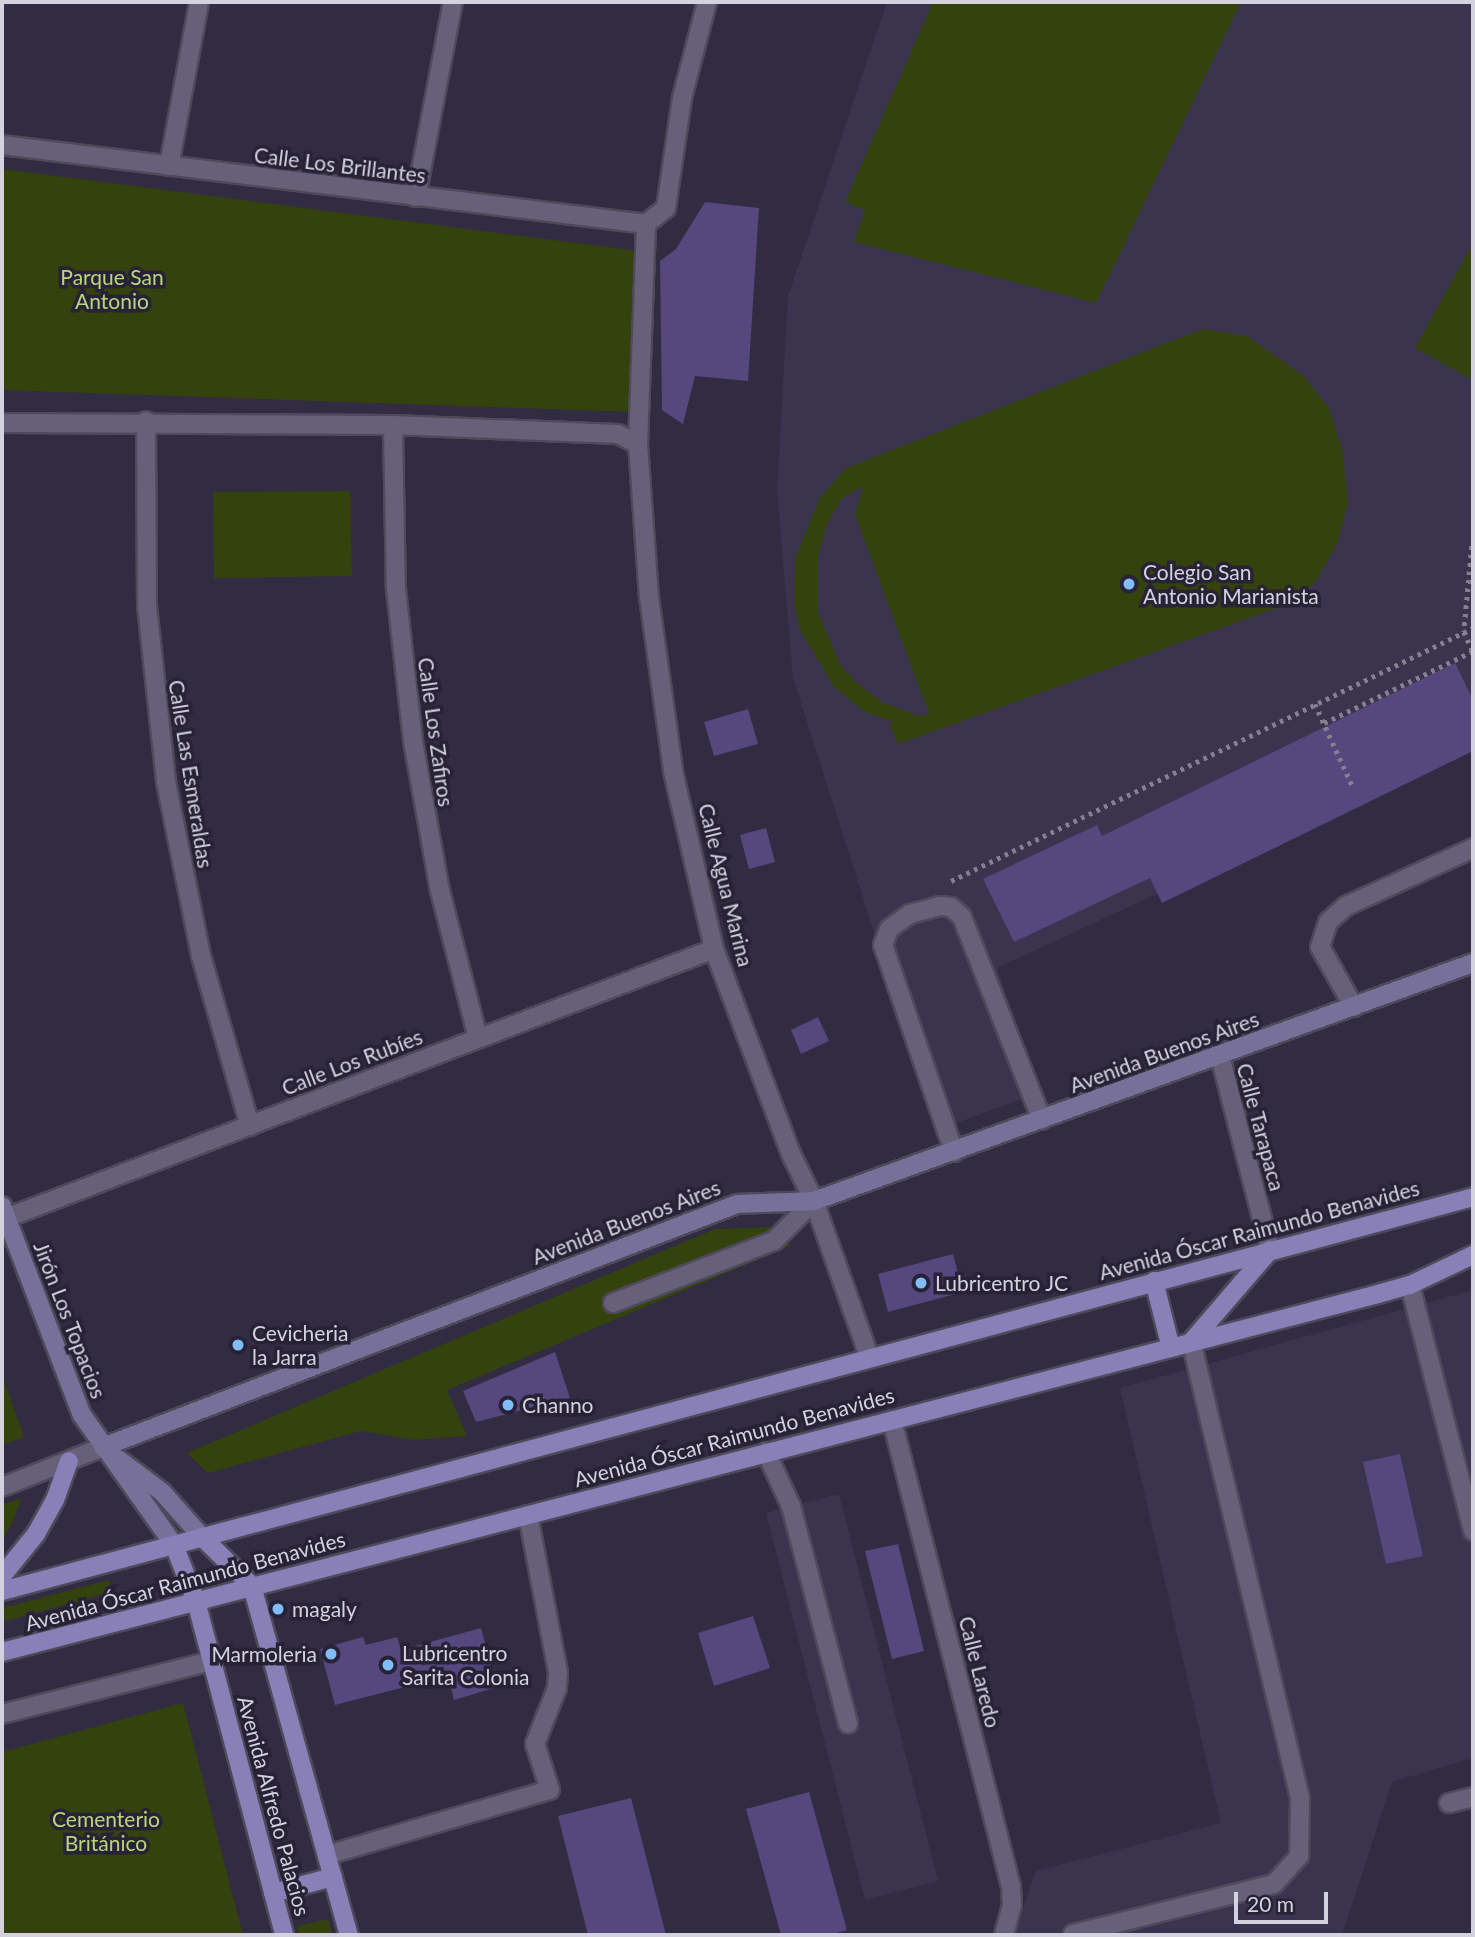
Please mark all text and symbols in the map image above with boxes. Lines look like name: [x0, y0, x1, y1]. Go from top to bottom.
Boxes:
street label: Calle Los Brillantes: [253, 142, 427, 188]
park label: Parque San Antonio: [60, 264, 164, 314]
place label: Colegio San Antonio Marianista: [1143, 559, 1319, 609]
marker: Colegio San Antonio Marianista: [1121, 576, 1137, 592]
street label: Calle Los Zafiros: [413, 656, 459, 808]
street label: Calle Las Esmeraldas: [164, 678, 218, 870]
street label: Calle Agua Marina: [693, 800, 759, 970]
street label: Avenida Buenos Aires: [1066, 1006, 1262, 1098]
street label: Calle Los Rubíes: [278, 1024, 426, 1100]
street label: Calle Tarapaca: [1232, 1060, 1290, 1194]
street label: Avenida Buenos Aires: [528, 1174, 724, 1270]
street label: Avenida Óscar Raimundo Benavides: [1096, 1175, 1422, 1285]
street label: Jirón Los Topacios: [28, 1238, 112, 1402]
place label: Lubricentro JC: [935, 1270, 1069, 1296]
marker: Lubricentro JC: [913, 1275, 929, 1291]
place label: Cevicheria la Jarra: [252, 1320, 349, 1370]
marker: Cevicheria la Jarra: [230, 1337, 246, 1353]
street label: Avenida Óscar Raimundo Benavides: [571, 1382, 897, 1492]
place label: Channo: [522, 1392, 594, 1418]
marker: Channo: [500, 1397, 516, 1413]
street label: Avenida Óscar Raimundo Benavides: [22, 1526, 348, 1636]
place label: magaly: [292, 1596, 357, 1622]
marker: magaly: [270, 1601, 286, 1617]
street label: Calle Laredo: [954, 1614, 1006, 1730]
place label: Lubricentro Sarita Colonia: [402, 1640, 529, 1690]
place label: Marmoleria: [211, 1641, 317, 1667]
marker: Marmoleria: [323, 1646, 339, 1662]
marker: Lubricentro Sarita Colonia: [380, 1657, 396, 1673]
street label: Avenida Alfredo Palacios: [232, 1693, 316, 1919]
park label: Cementerio Británico: [52, 1806, 160, 1856]
scale bar: [1237, 1878, 1332, 1922]
text: 20 m: [1247, 1891, 1294, 1916]

